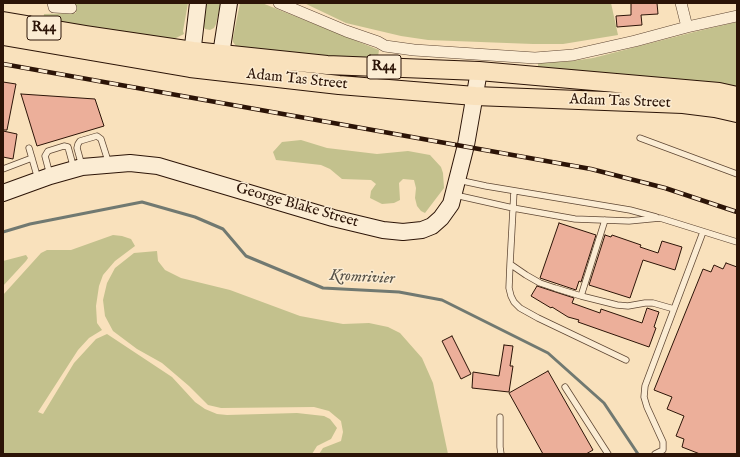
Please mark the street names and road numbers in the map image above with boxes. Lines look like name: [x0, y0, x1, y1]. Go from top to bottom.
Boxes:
road number: R44: [27, 16, 61, 40]
road number: R44: [367, 55, 401, 79]
street label: Adam Tas Street: [246, 66, 348, 94]
street label: Adam Tas Street: [569, 91, 671, 113]
street label: George Blake Street: [234, 180, 360, 232]

